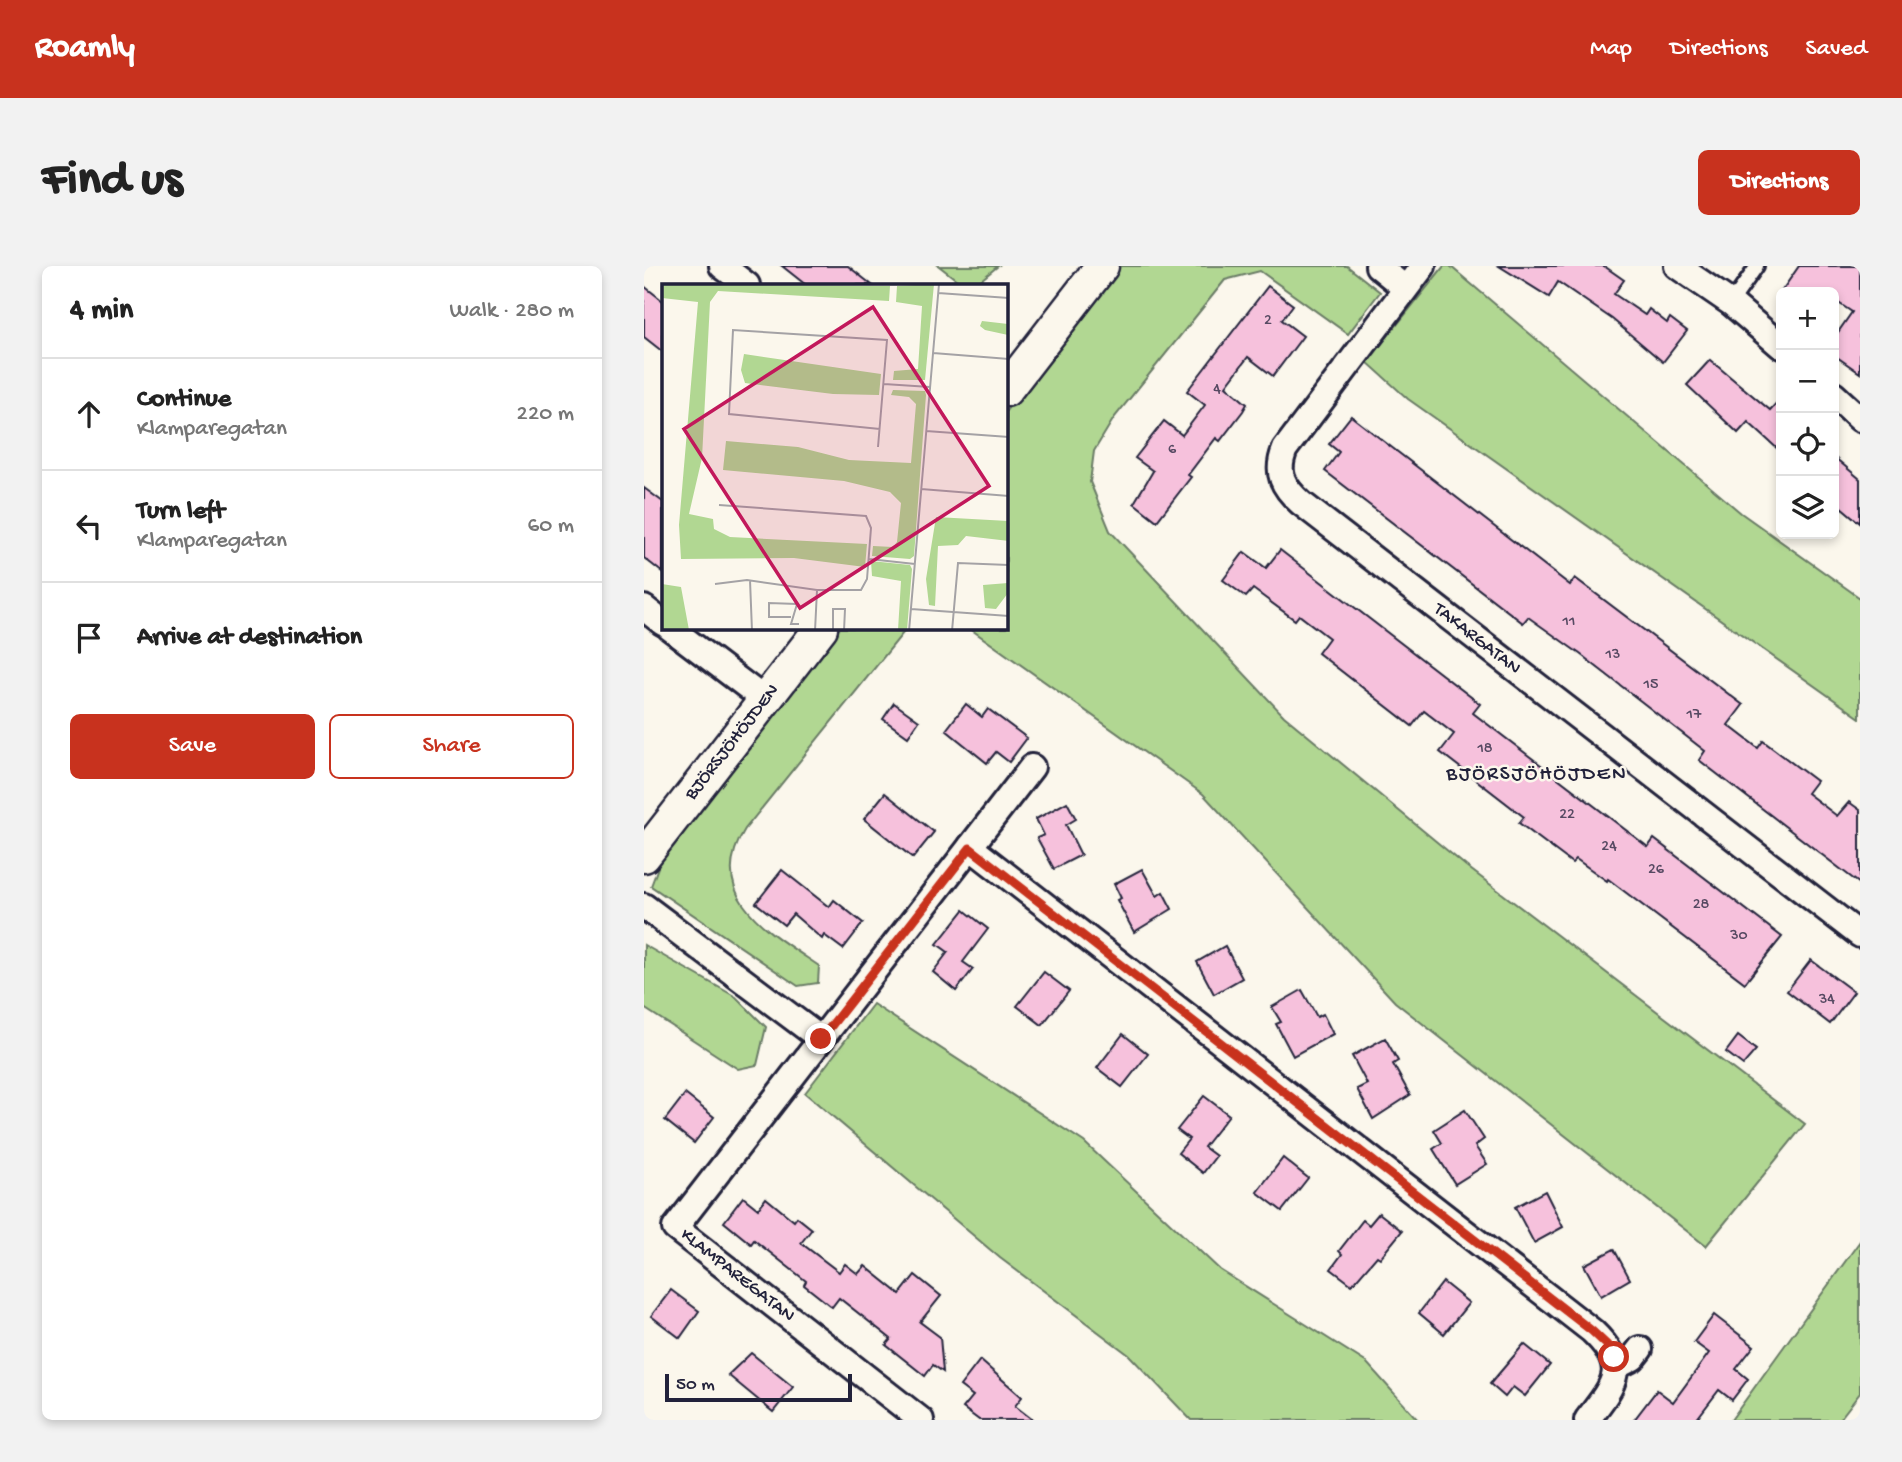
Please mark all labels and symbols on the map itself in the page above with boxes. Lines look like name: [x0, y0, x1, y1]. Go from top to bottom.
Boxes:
inset map: [662, 284, 1008, 630]
house number: 2: [1264, 312, 1272, 331]
house number: 4: [1213, 381, 1221, 400]
house number: 6: [1168, 441, 1177, 460]
street label: TAKARGATAN: [1428, 597, 1525, 680]
house number: 11: [1562, 613, 1575, 632]
house number: 13: [1605, 646, 1620, 665]
house number: 15: [1643, 676, 1658, 695]
street label: BJÖRSJÖHÖJDEN: [679, 680, 785, 806]
house number: 17: [1686, 706, 1702, 725]
house number: 18: [1476, 740, 1493, 759]
district label: BJÖRSJÖHÖJDEN: [1445, 763, 1628, 788]
house number: 22: [1559, 806, 1575, 825]
house number: 24: [1601, 838, 1617, 857]
house number: 26: [1648, 861, 1665, 880]
house number: 28: [1693, 896, 1710, 915]
house number: 30: [1729, 927, 1748, 946]
house number: 34: [1818, 991, 1835, 1010]
route end: [805, 1023, 836, 1054]
street label: KLAMPAREGATAN: [675, 1224, 799, 1328]
route start: [1598, 1341, 1629, 1372]
scale bar: [665, 1371, 852, 1403]

